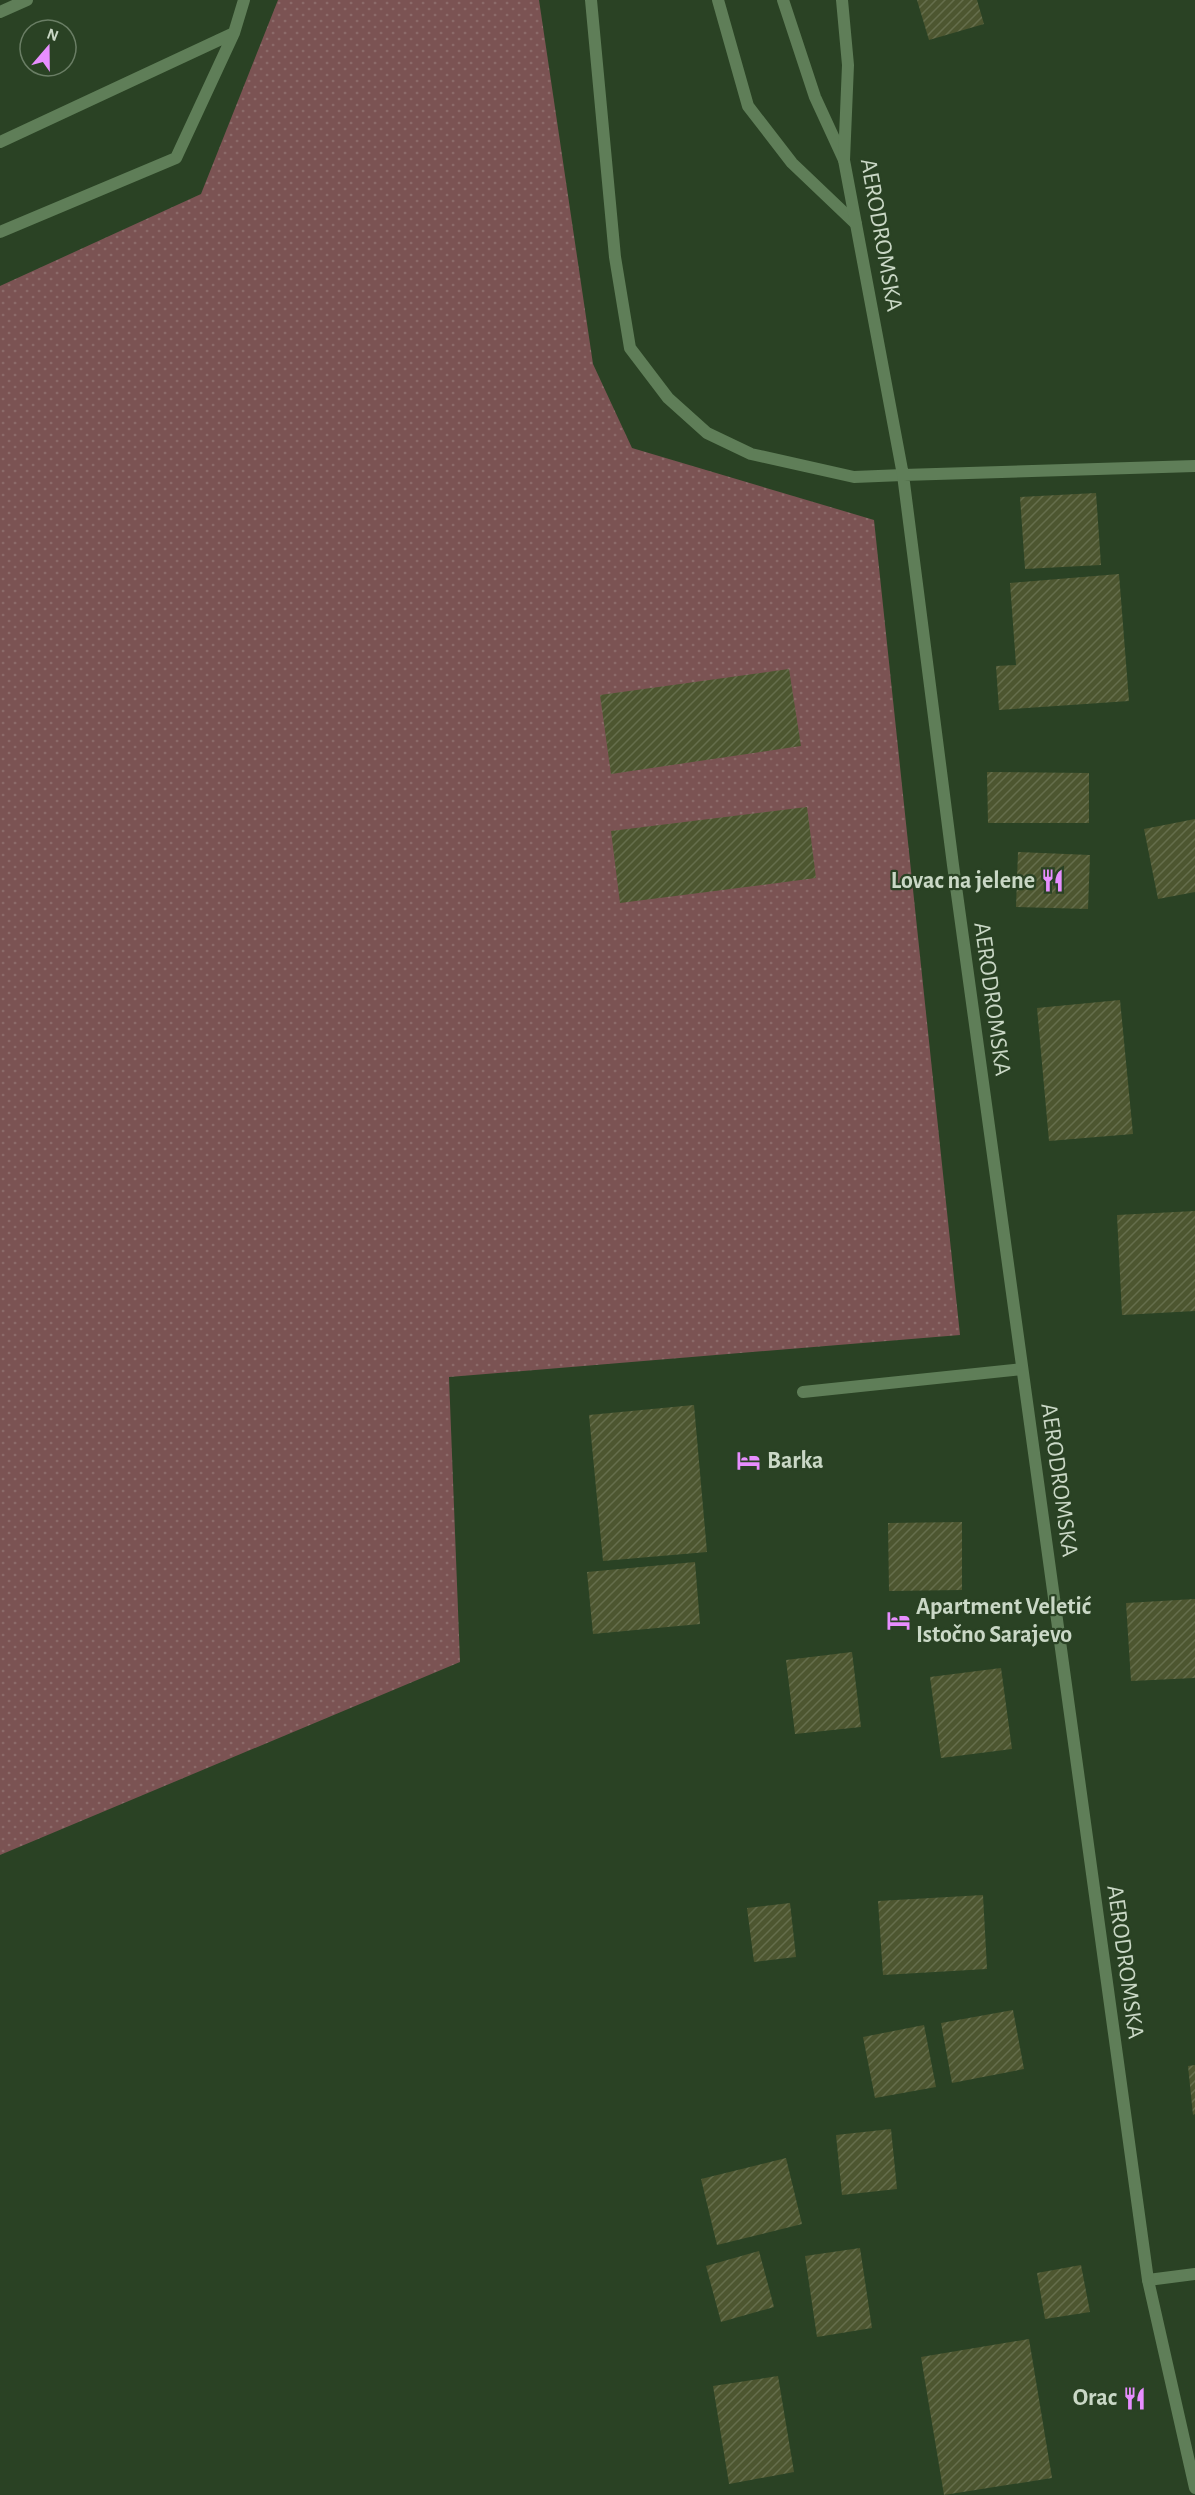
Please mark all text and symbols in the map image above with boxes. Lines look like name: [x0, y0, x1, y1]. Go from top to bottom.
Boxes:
north arrow: [18, 18, 78, 78]
text: N: [45, 25, 61, 44]
street label: AERODROMSKA: [856, 157, 906, 313]
restaurant icon: Lovac na jelene: [1040, 868, 1066, 894]
place label: Lovac na jelene: [891, 869, 1035, 893]
street label: AERODROMSKA: [969, 921, 1015, 1077]
street label: AERODROMSKA: [1036, 1402, 1082, 1558]
hotel icon: Barka: [736, 1448, 762, 1474]
place label: Barka: [767, 1449, 823, 1473]
place label: Apartment Veletić Istočno Sarajevo: [916, 1595, 1092, 1647]
hotel icon: Apartment Veletić Istočno Sarajevo: [885, 1608, 911, 1634]
street label: AERODROMSKA: [1102, 1884, 1148, 2040]
restaurant icon: Orac: [1122, 2385, 1148, 2411]
place label: Orac: [1073, 2386, 1117, 2410]

